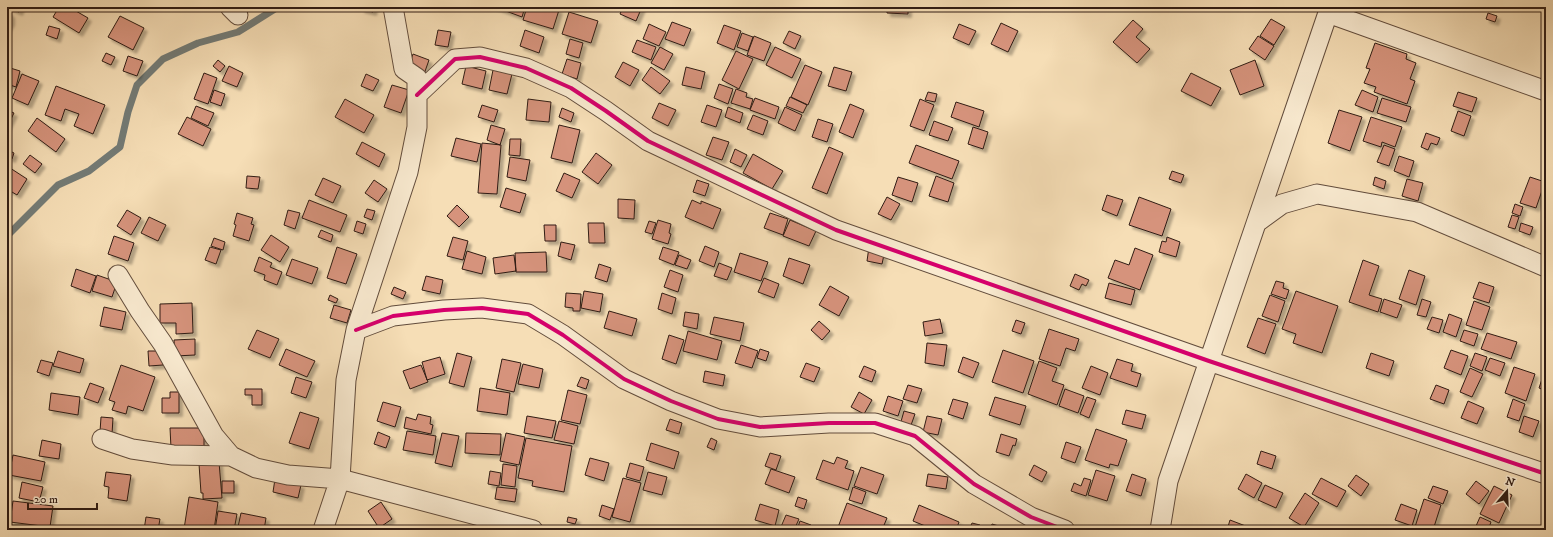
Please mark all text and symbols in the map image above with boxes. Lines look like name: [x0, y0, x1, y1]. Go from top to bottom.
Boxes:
north arrow: [1487, 471, 1527, 511]
text: N: [1503, 474, 1516, 491]
scale bar: [28, 485, 97, 511]
text: 20 m: [34, 492, 58, 507]

